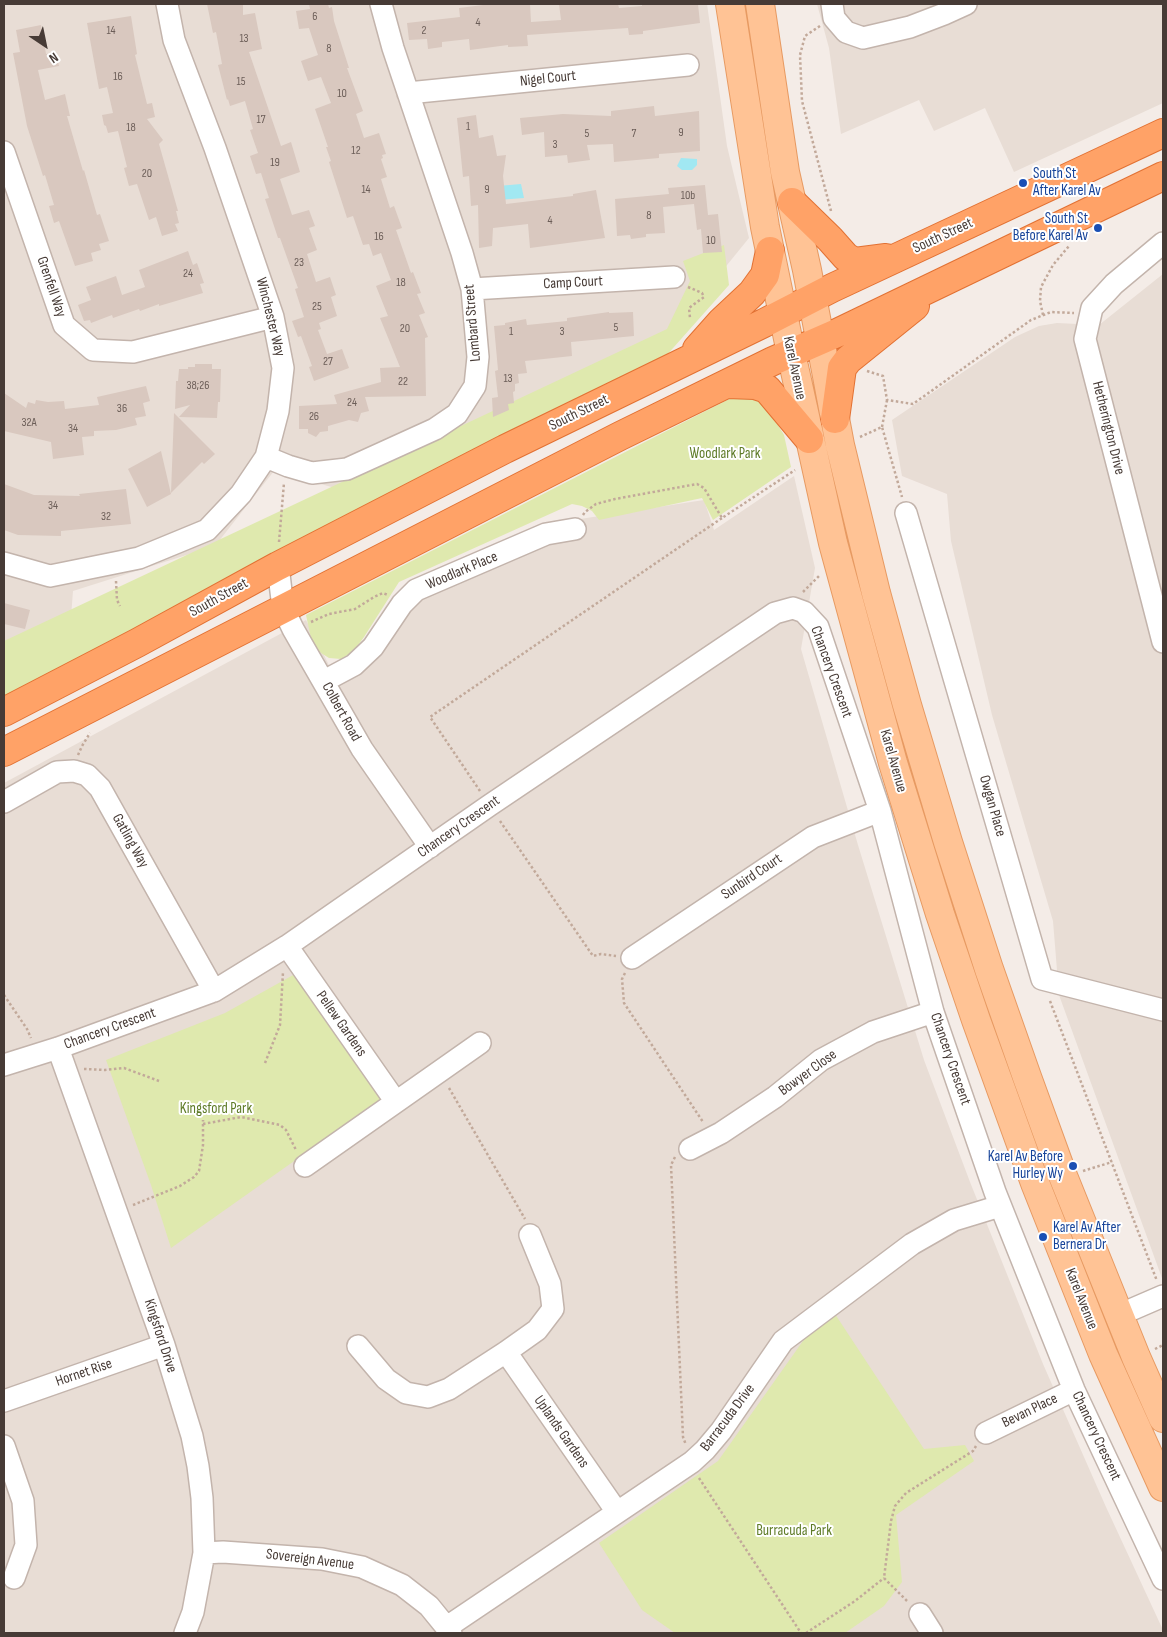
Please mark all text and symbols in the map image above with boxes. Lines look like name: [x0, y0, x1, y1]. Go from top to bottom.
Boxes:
house number: 6: [312, 10, 318, 24]
house number: 4: [475, 16, 481, 30]
north arrow: [20, 20, 70, 70]
house number: 14: [106, 24, 116, 38]
house number: 2: [422, 24, 426, 38]
house number: 13: [239, 32, 249, 46]
house number: 8: [326, 42, 332, 56]
text: N: [46, 49, 62, 67]
street label: Nigel Court: [519, 67, 577, 91]
house number: 16: [113, 70, 123, 84]
house number: 15: [236, 75, 246, 89]
house number: 10: [337, 87, 347, 101]
house number: 17: [257, 113, 265, 127]
house number: 1: [466, 120, 470, 134]
house number: 18: [126, 121, 136, 135]
house number: 9: [678, 126, 684, 140]
house number: 5: [585, 127, 589, 141]
house number: 7: [632, 127, 636, 141]
house number: 3: [552, 138, 558, 152]
house number: 12: [351, 144, 361, 158]
house number: 19: [270, 156, 280, 170]
place label: South St After Karel Av: [1033, 165, 1101, 200]
house number: 20: [142, 167, 152, 181]
marker: South St After Karel Av: [1017, 177, 1029, 189]
house number: 14: [361, 183, 371, 197]
house number: 9: [484, 183, 490, 197]
house number: 10b: [681, 189, 695, 203]
house number: 8: [646, 209, 652, 223]
place label: South St Before Karel Av: [1013, 210, 1088, 245]
house number: 4: [547, 214, 553, 228]
street label: South Street: [910, 214, 976, 258]
marker: South St Before Karel Av: [1092, 222, 1104, 234]
house number: 16: [374, 230, 384, 244]
house number: 10: [706, 234, 716, 248]
street label: Grenfell Way: [32, 254, 70, 320]
house number: 23: [294, 256, 304, 270]
house number: 24: [183, 267, 193, 281]
street label: Camp Court: [543, 272, 603, 294]
street label: Winchester Way: [251, 276, 289, 358]
house number: 18: [396, 276, 406, 290]
street label: Lombard Street: [461, 284, 485, 362]
house number: 25: [312, 300, 322, 314]
house number: 5: [614, 321, 618, 335]
house number: 20: [400, 322, 410, 336]
house number: 1: [509, 325, 513, 339]
house number: 3: [559, 325, 565, 339]
street label: Karel Avenue: [778, 335, 810, 401]
house number: 27: [323, 355, 333, 369]
house number: 13: [503, 372, 513, 386]
house number: 22: [398, 375, 408, 389]
house number: 38;26: [187, 379, 209, 393]
street label: Hetherington Drive: [1088, 379, 1128, 477]
street label: South Street: [546, 391, 612, 435]
house number: 24: [347, 396, 357, 410]
house number: 36: [117, 402, 127, 416]
house number: 26: [309, 410, 319, 424]
house number: 32A: [21, 416, 37, 430]
house number: 34: [68, 422, 78, 436]
park label: Woodlark Park: [689, 445, 761, 463]
house number: 34: [48, 499, 58, 513]
house number: 32: [101, 510, 111, 524]
street label: Woodlark Place: [423, 548, 501, 594]
street label: South Street: [187, 575, 251, 621]
street label: Chancery Crescent: [806, 624, 856, 720]
street label: Colbert Road: [317, 679, 365, 745]
street label: Karel Avenue: [875, 728, 911, 794]
street label: Owgan Place: [975, 773, 1009, 839]
street label: Chancery Crescent: [414, 792, 504, 862]
street label: Gatling Way: [108, 811, 152, 871]
street label: Sunbird Court: [718, 850, 786, 904]
street label: Pellew Gardens: [312, 988, 370, 1060]
street label: Chancery Crescent: [62, 1004, 158, 1054]
street label: Chancery Crescent: [926, 1011, 974, 1107]
street label: Bowyer Close: [775, 1046, 841, 1100]
park label: Kingsford Park: [180, 1100, 252, 1118]
place label: Karel Av Before Hurley Wy: [988, 1148, 1063, 1183]
marker: Karel Av Before Hurley Wy: [1067, 1160, 1079, 1172]
place label: Karel Av After Bernera Dr: [1053, 1219, 1121, 1254]
marker: Karel Av After Bernera Dr: [1037, 1231, 1049, 1243]
street label: Karel Avenue: [1061, 1266, 1101, 1332]
street label: Kingsford Drive: [140, 1297, 180, 1375]
street label: Hornet Rise: [53, 1355, 115, 1391]
street label: Barracuda Drive: [697, 1381, 759, 1455]
street label: Chancery Crescent: [1068, 1389, 1124, 1483]
street label: Bevan Place: [999, 1390, 1061, 1432]
street label: Uplands Gardens: [530, 1392, 592, 1472]
park label: Burracuda Park: [756, 1522, 832, 1540]
street label: Sovereign Avenue: [265, 1546, 355, 1574]

